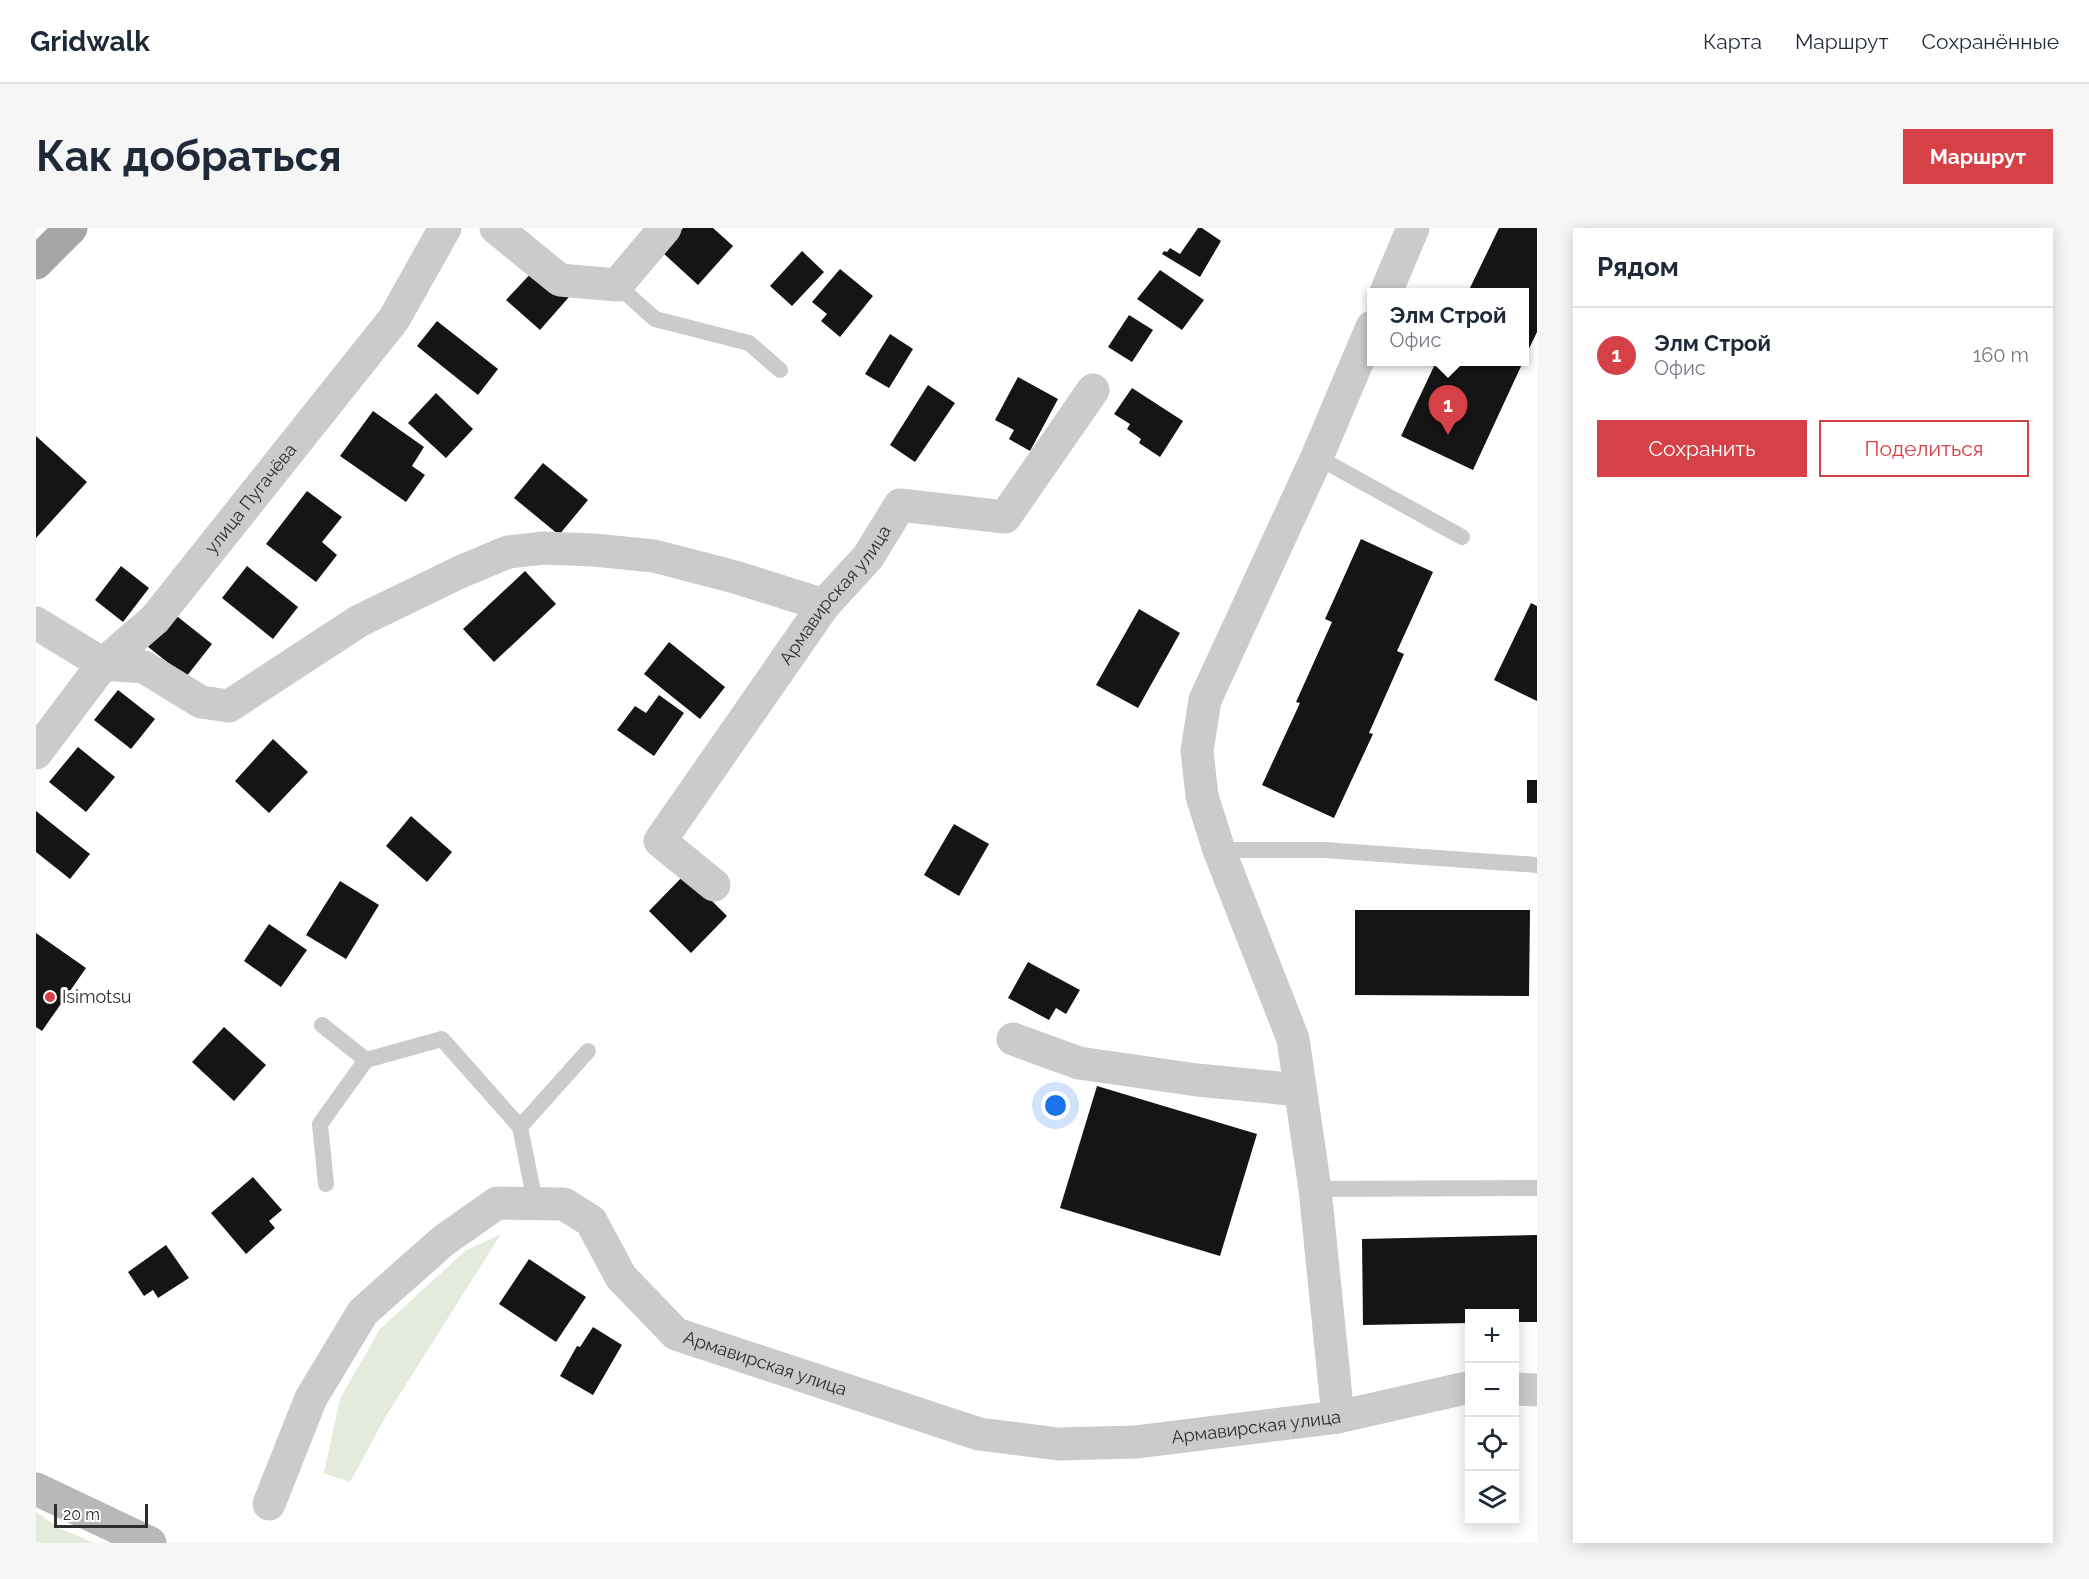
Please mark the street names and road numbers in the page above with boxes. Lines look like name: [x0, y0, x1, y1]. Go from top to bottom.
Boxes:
street label: улица Пугачёва: [200, 439, 301, 558]
street label: Армавирская улица: [775, 521, 895, 668]
street label: Армавирская улица: [681, 1326, 850, 1400]
street label: Армавирская улица: [1170, 1406, 1342, 1448]

